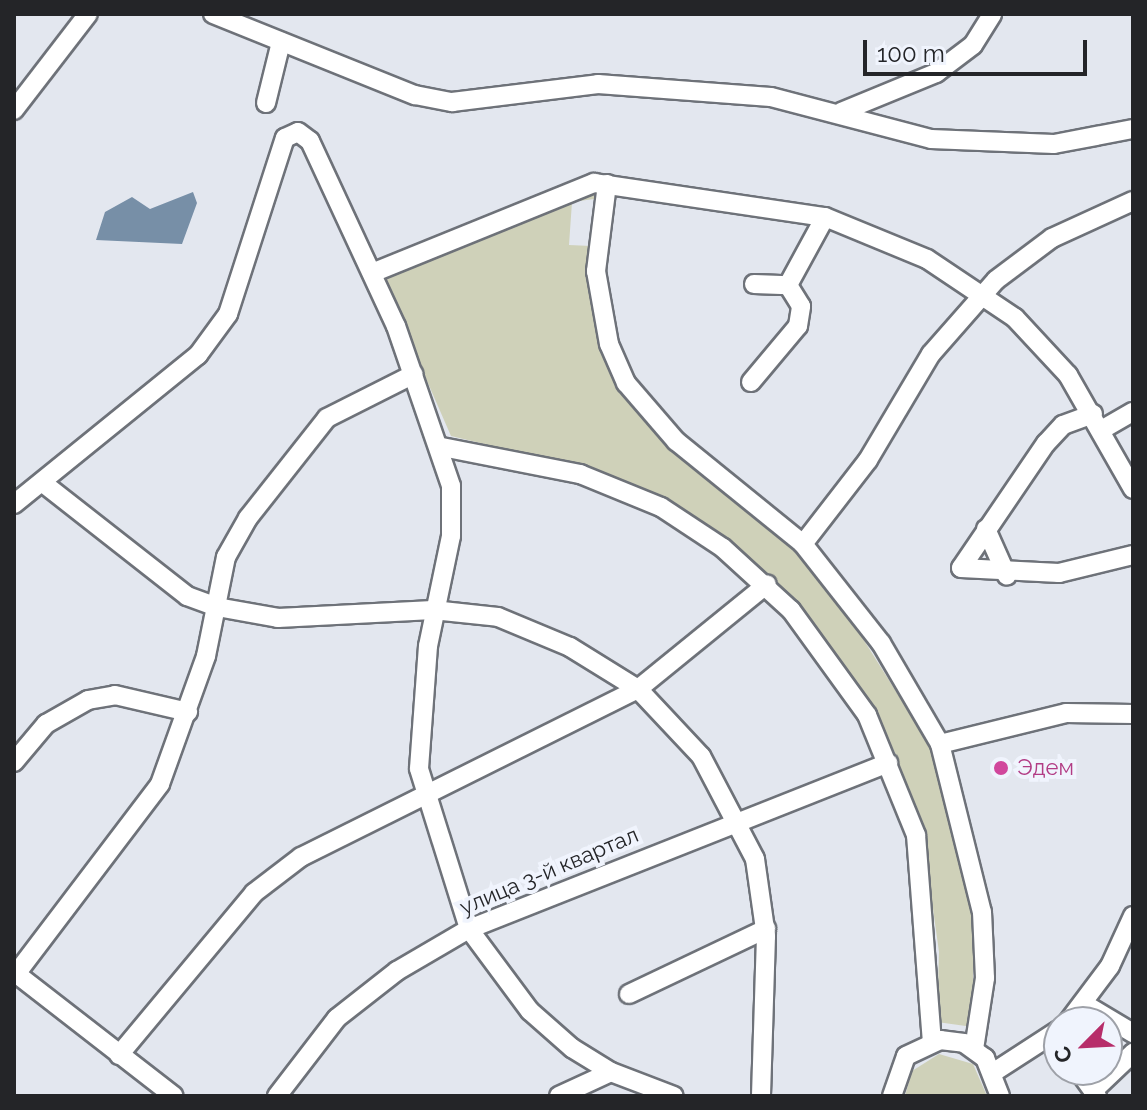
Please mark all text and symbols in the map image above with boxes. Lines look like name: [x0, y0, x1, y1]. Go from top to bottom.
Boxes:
scale bar: [867, 24, 1091, 74]
text: 100 m: [877, 39, 945, 68]
place label: Эдем: [1017, 755, 1074, 781]
marker: Эдем: [992, 759, 1010, 777]
street label: улица 3-й квартал: [456, 821, 642, 921]
north arrow: [1043, 1006, 1123, 1086]
text: С: [1048, 1043, 1078, 1067]

